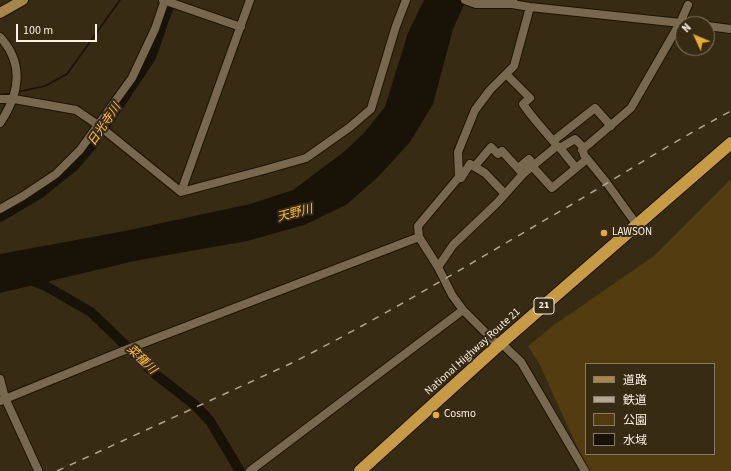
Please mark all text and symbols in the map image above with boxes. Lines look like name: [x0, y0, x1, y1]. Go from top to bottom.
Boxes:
scale bar: [18, 16, 99, 42]
north arrow: [675, 16, 715, 56]
text: N: [679, 20, 695, 36]
text: 100 m: [23, 22, 53, 39]
water label: 日光寺川: [86, 101, 124, 149]
water label: 天野川: [276, 203, 314, 225]
place label: LAWSON: [612, 226, 652, 240]
marker: LAWSON: [599, 228, 609, 238]
road number: 21: [534, 298, 554, 314]
street label: National Highway Route 21: [423, 306, 523, 398]
water label: 菜種川: [123, 342, 159, 378]
legend: [585, 363, 715, 455]
text: 道路: [623, 372, 647, 389]
text: 鉄道: [623, 392, 647, 409]
place label: Cosmo: [444, 408, 476, 422]
marker: Cosmo: [431, 410, 441, 420]
text: 公園: [623, 412, 647, 429]
text: 水域: [623, 432, 647, 449]

